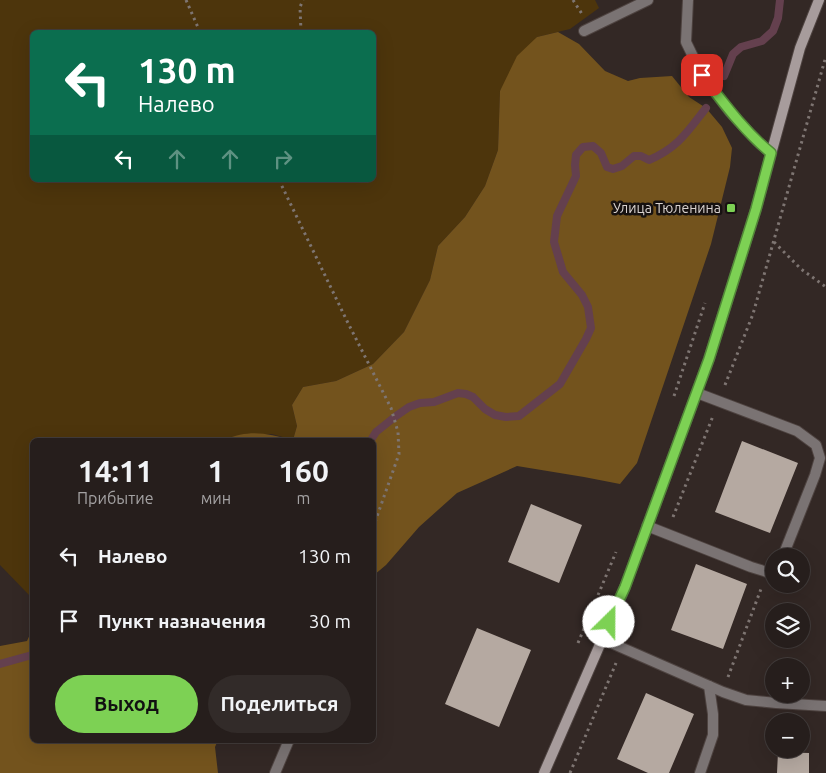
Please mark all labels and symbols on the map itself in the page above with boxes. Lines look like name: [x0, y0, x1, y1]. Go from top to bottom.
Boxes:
pin: [681, 54, 723, 96]
place label: Улица Тюленина: [613, 200, 721, 216]
marker: Улица Тюленина: [725, 202, 737, 214]
position arrow: [582, 595, 634, 647]

